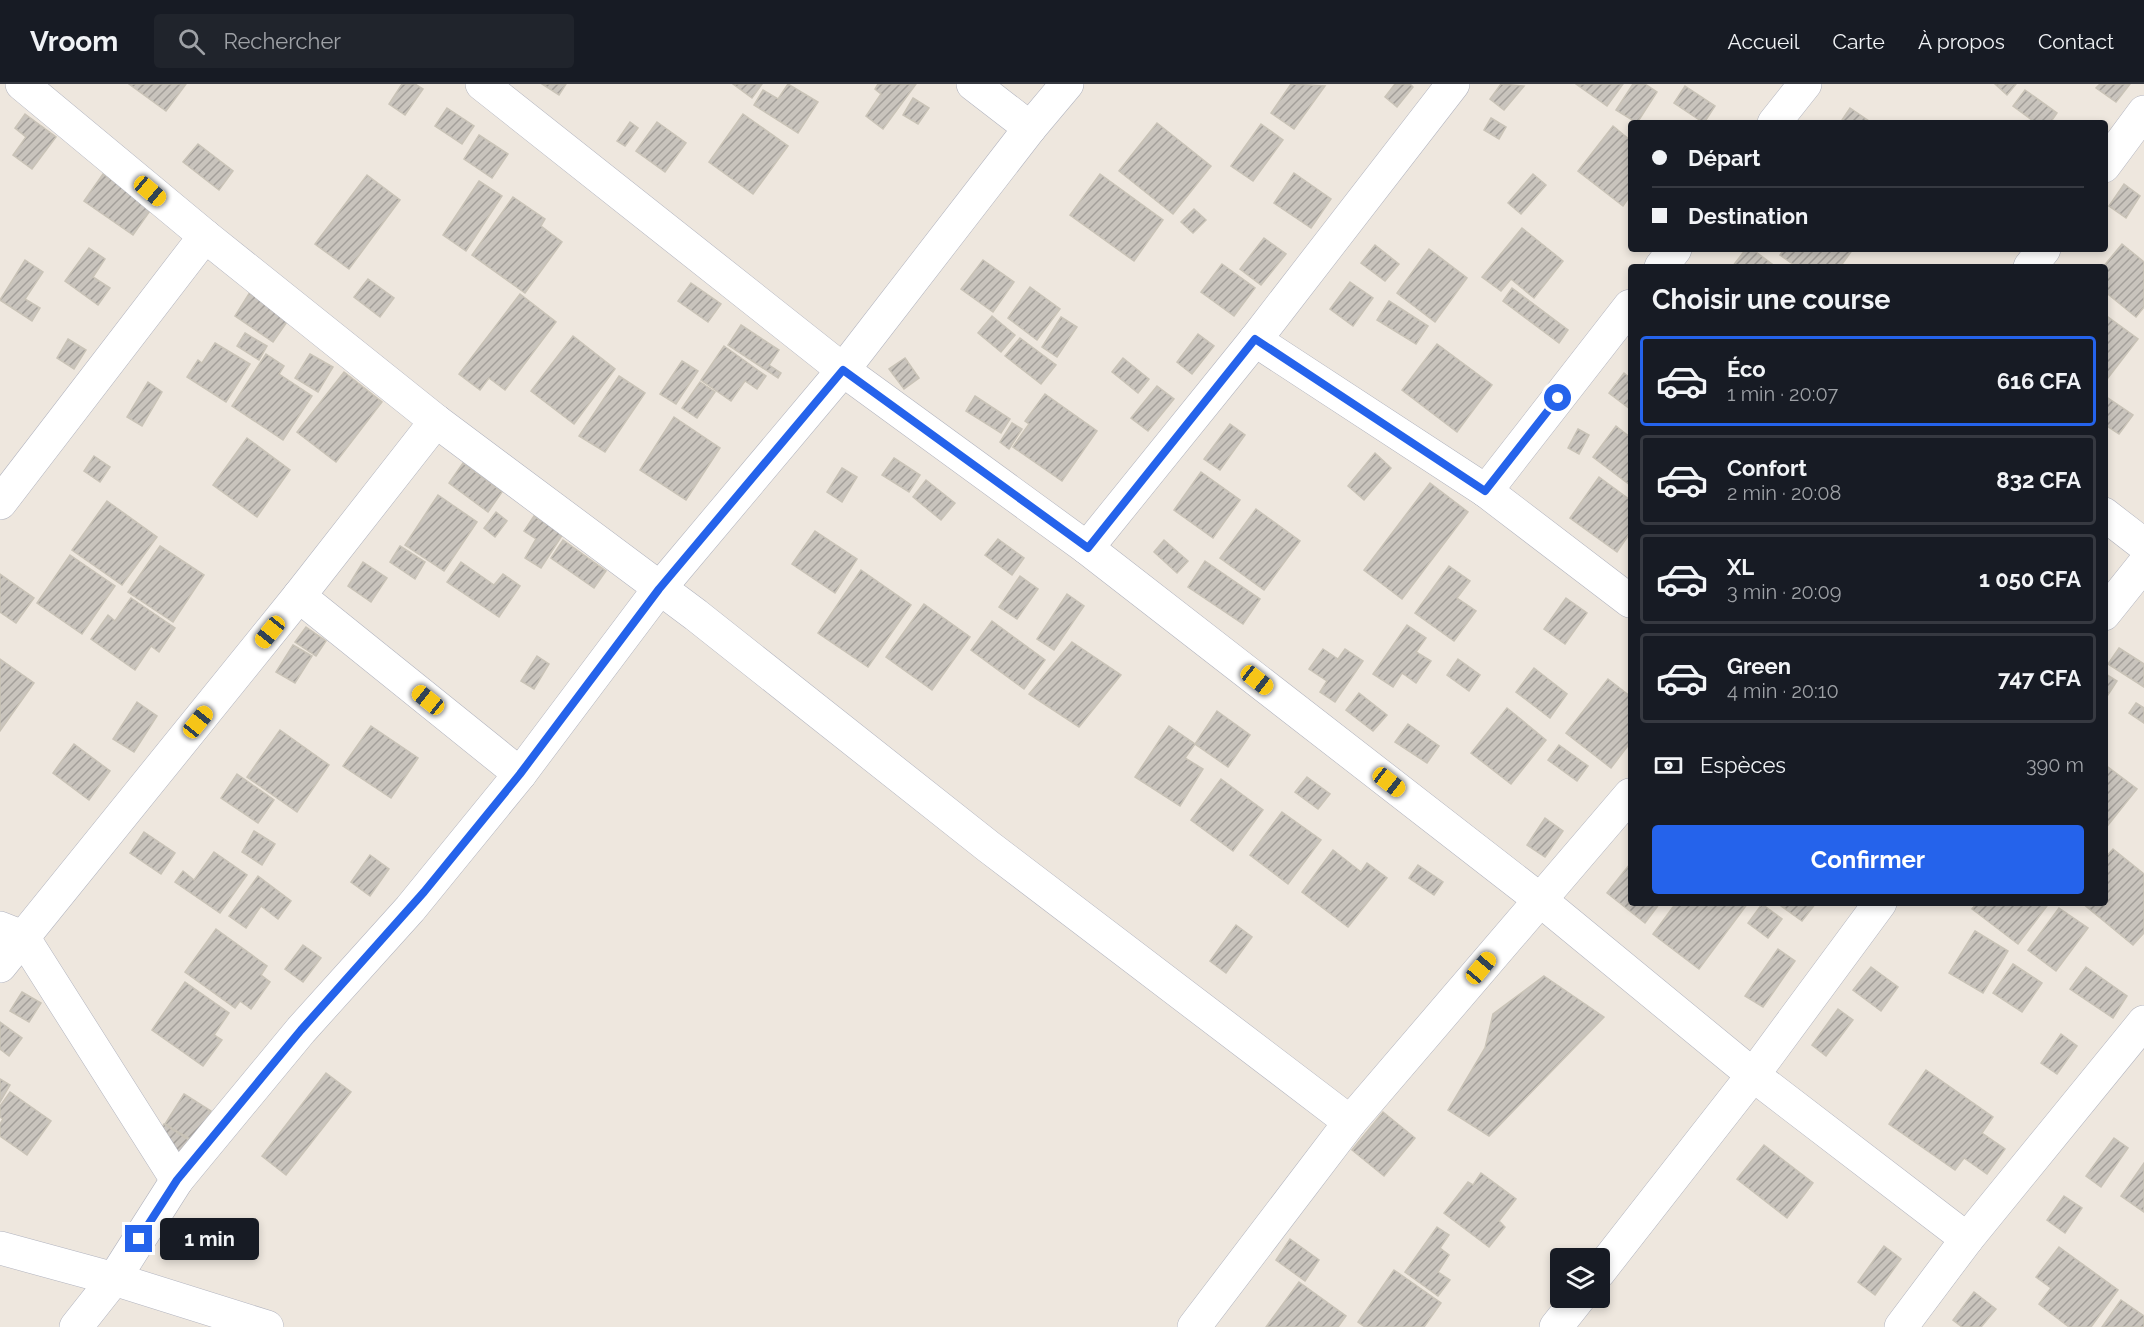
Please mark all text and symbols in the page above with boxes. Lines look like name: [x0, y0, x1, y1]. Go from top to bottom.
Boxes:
search box: [154, 14, 574, 68]
text: Vroom: [30, 25, 118, 58]
icon: search: [175, 25, 208, 58]
text: Rechercher: [223, 28, 341, 54]
text: Accueil: [1728, 29, 1800, 54]
text: Carte: [1833, 29, 1885, 54]
text: À propos: [1918, 29, 2005, 54]
text: Contact: [2038, 29, 2114, 54]
text: Départ: [1688, 145, 1760, 171]
car: [130, 173, 170, 209]
text: Destination: [1688, 203, 1808, 229]
text: Choisir une course: [1652, 284, 1890, 315]
icon: car: [1655, 354, 1709, 408]
text: Éco: [1727, 356, 1766, 382]
text: 616 CFA: [1997, 368, 2081, 394]
text: 1 min · 20:07: [1727, 382, 1838, 406]
route start: [1544, 384, 1571, 411]
icon: car: [1655, 453, 1709, 507]
text: Confort: [1727, 455, 1807, 481]
text: 832 CFA: [1996, 467, 2081, 493]
text: 2 min · 20:08: [1727, 481, 1841, 505]
icon: car: [1655, 552, 1709, 606]
text: XL: [1727, 554, 1754, 580]
text: 1 050 CFA: [1979, 566, 2081, 592]
text: 3 min · 20:09: [1727, 580, 1842, 604]
car: [252, 612, 288, 652]
icon: car: [1655, 651, 1709, 705]
text: Green: [1727, 653, 1791, 679]
car: [1237, 662, 1277, 698]
text: 747 CFA: [1998, 665, 2081, 691]
text: 4 min · 20:10: [1727, 679, 1839, 703]
car: [408, 682, 448, 718]
car: [180, 702, 216, 742]
icon: cash: [1652, 749, 1685, 782]
text: Espèces: [1700, 752, 1786, 778]
text: 390 m: [2026, 753, 2084, 777]
car: [1369, 764, 1409, 800]
button: Confirmer: [1652, 825, 2084, 894]
car: [1463, 948, 1499, 988]
callout: 1 min: [160, 1218, 259, 1260]
route end: [125, 1225, 152, 1252]
text: 1 min: [184, 1227, 235, 1251]
map controls: [1550, 1248, 1610, 1308]
button: layers: [1550, 1248, 1610, 1308]

